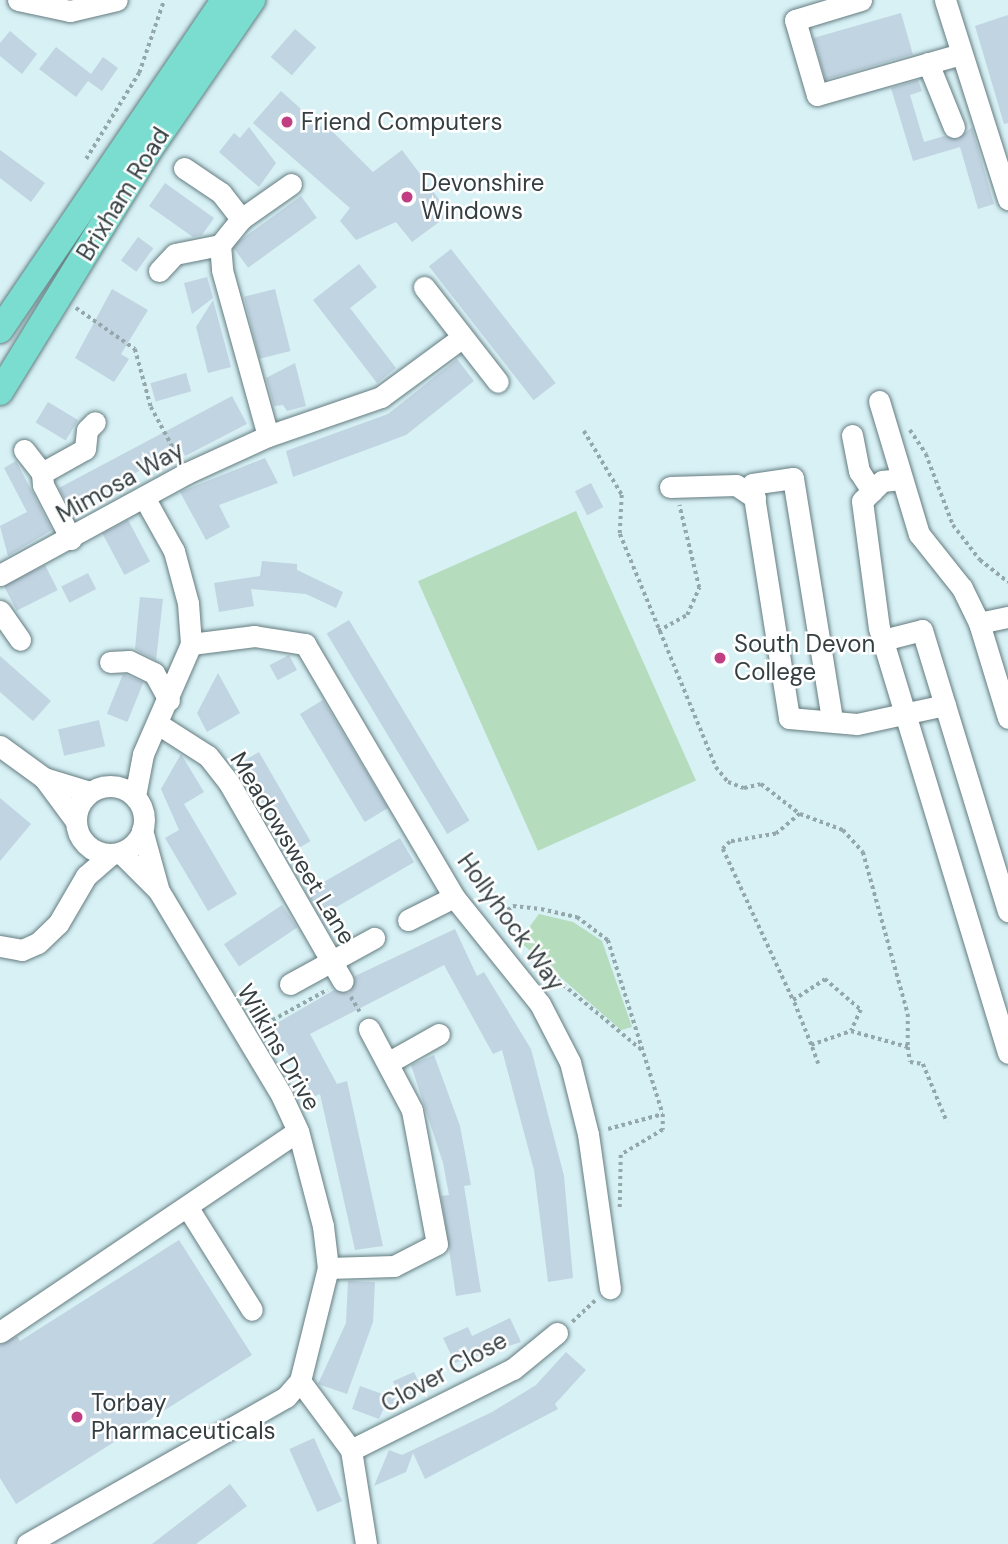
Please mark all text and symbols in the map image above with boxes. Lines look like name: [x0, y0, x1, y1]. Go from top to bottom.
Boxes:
place label: Friend Computers: [301, 108, 503, 136]
marker: Friend Computers: [279, 114, 295, 130]
street label: Brixham Road: [71, 122, 175, 266]
place label: Devonshire Windows: [421, 169, 544, 225]
marker: Devonshire Windows: [399, 189, 415, 205]
street label: Mimosa Way: [51, 435, 189, 529]
place label: South Devon College: [734, 630, 875, 686]
marker: South Devon College: [712, 650, 728, 666]
street label: Meadowsweet Lane: [224, 747, 362, 949]
street label: Hollyhock Way: [451, 848, 571, 996]
street label: Wilkins Drive: [231, 979, 327, 1115]
street label: Clover Close: [376, 1326, 512, 1418]
place label: Torbay Pharmaceuticals: [91, 1389, 276, 1445]
marker: Torbay Pharmaceuticals: [69, 1409, 85, 1425]

